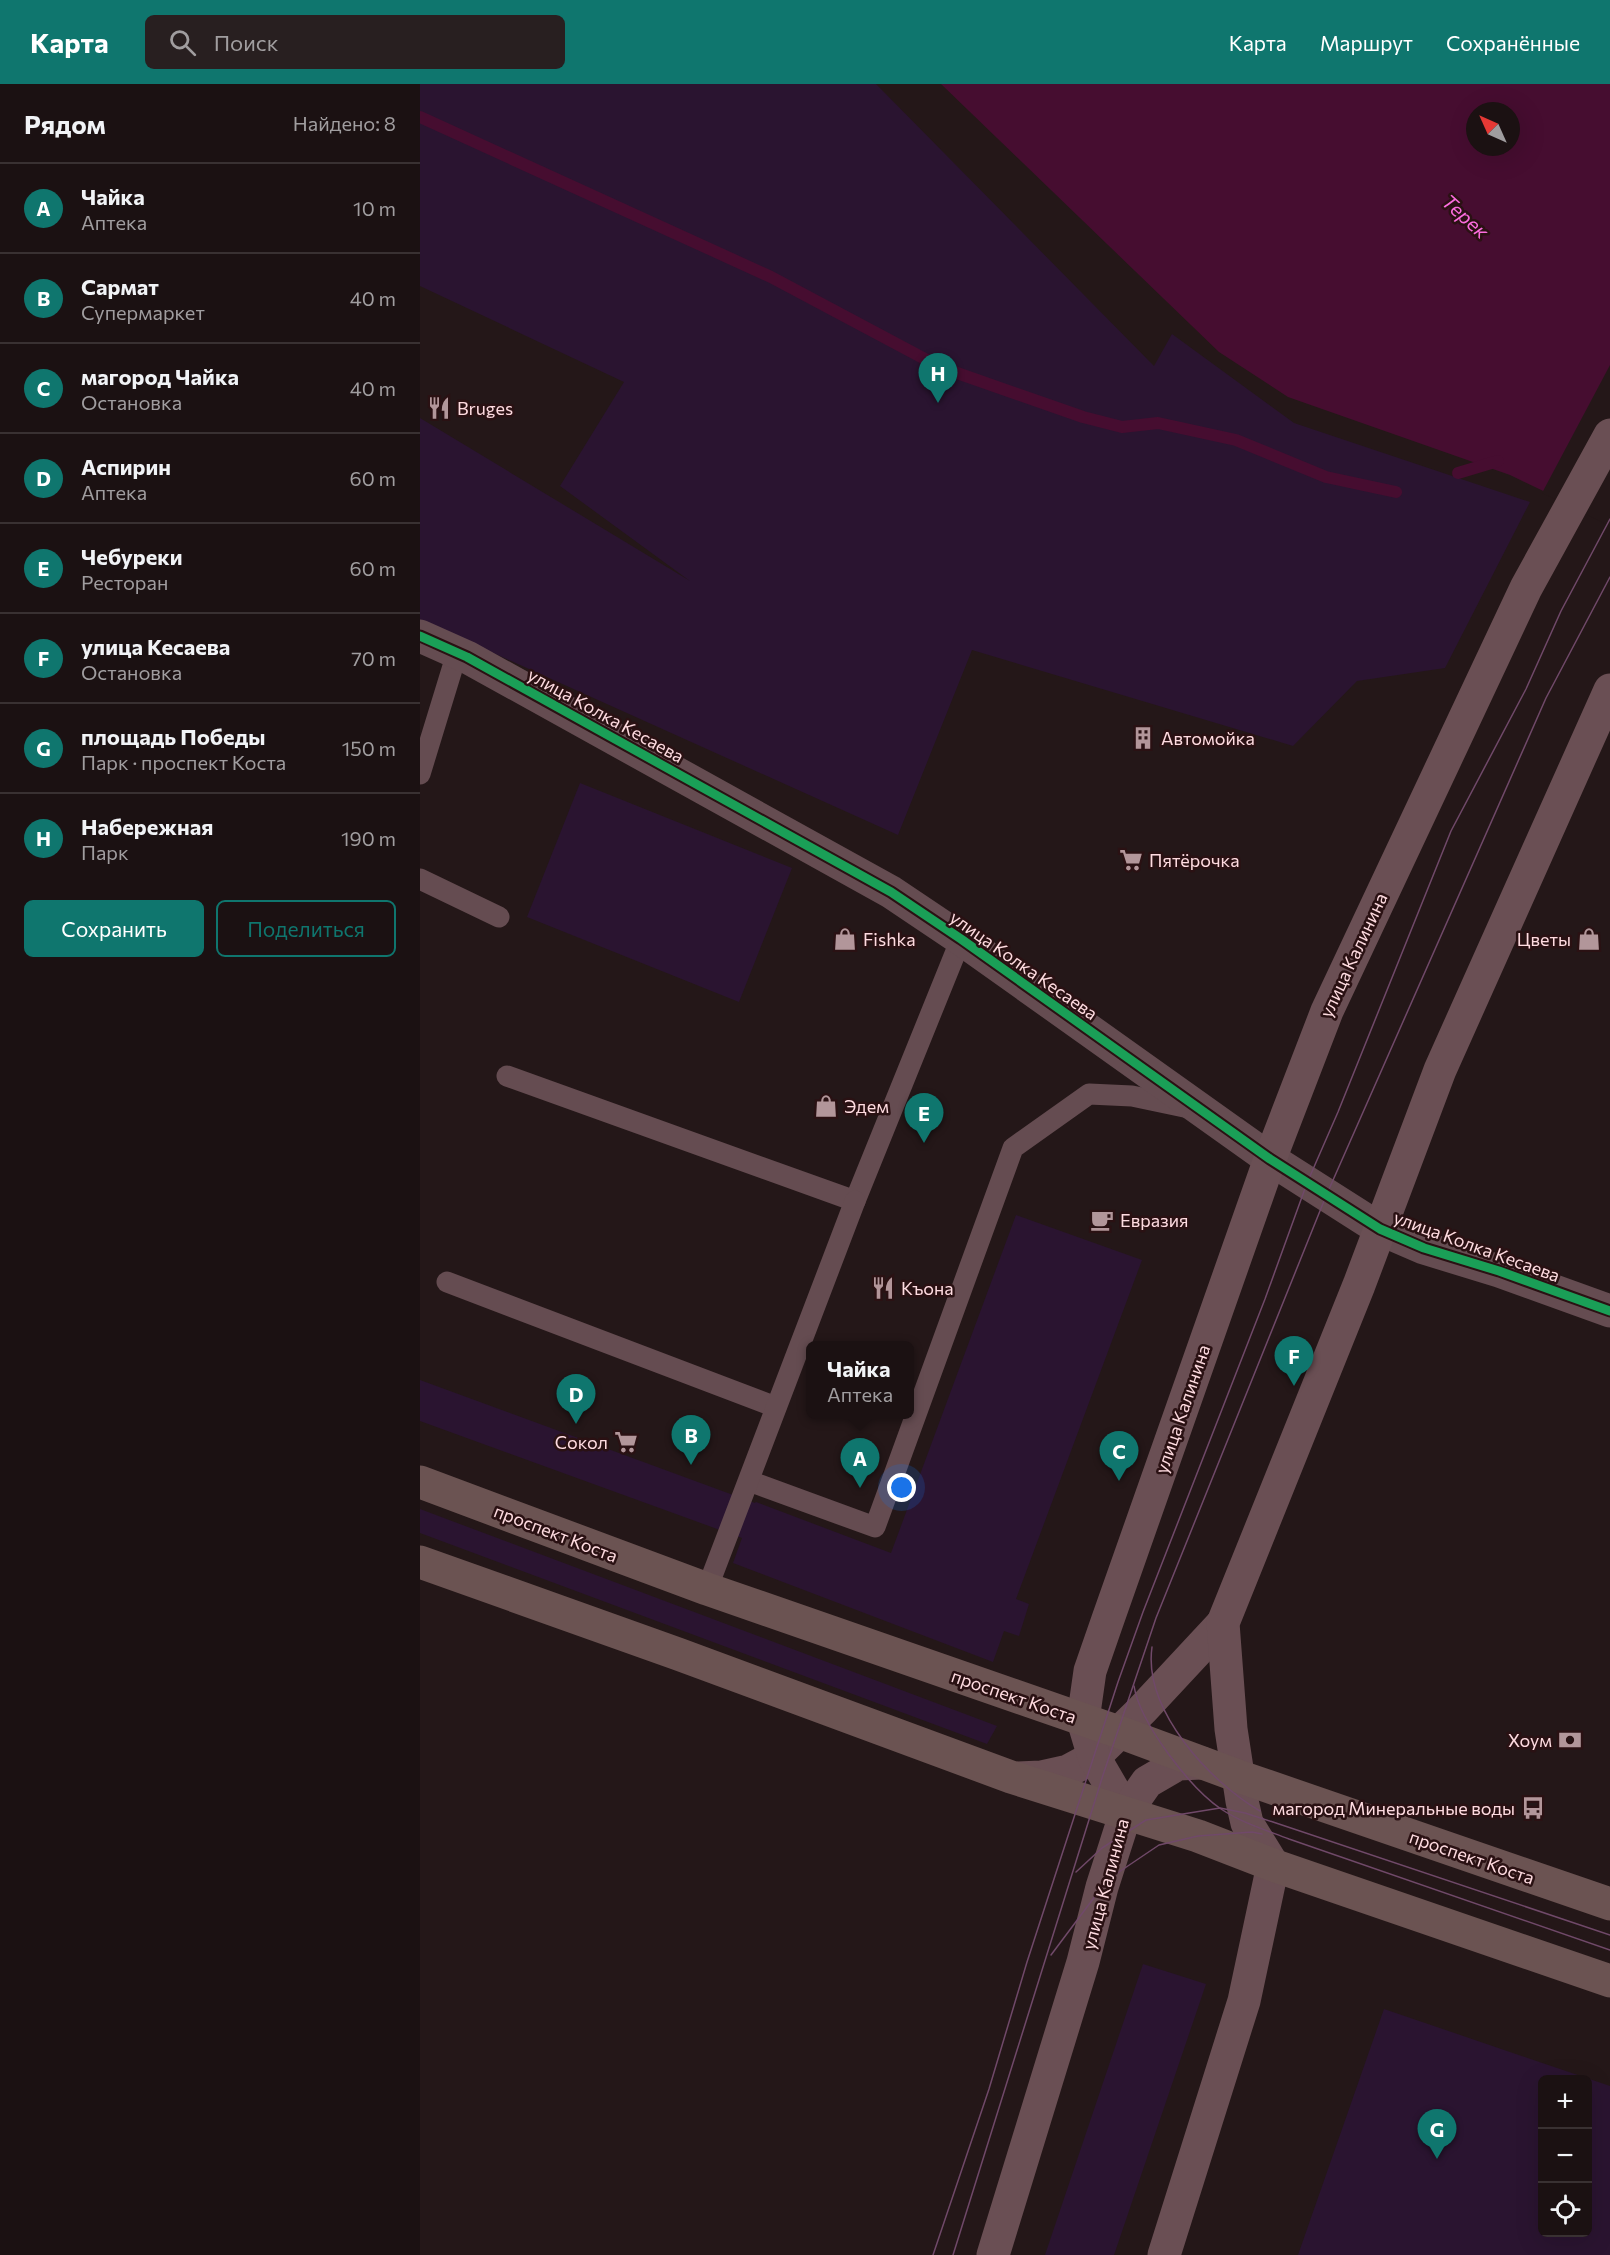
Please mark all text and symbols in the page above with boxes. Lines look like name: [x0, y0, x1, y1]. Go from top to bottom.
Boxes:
search box: [145, 15, 565, 69]
text: Карта: [30, 25, 109, 59]
icon: search: [166, 26, 199, 59]
text: Поиск: [214, 29, 278, 56]
text: Карта: [1229, 30, 1287, 55]
text: Маршрут: [1320, 30, 1413, 55]
text: Сохранённые: [1446, 30, 1580, 55]
north arrow: [1466, 102, 1520, 156]
text: Рядом: [24, 108, 106, 139]
text: Найдено: 8: [293, 111, 396, 135]
text: Чайка: [81, 183, 145, 210]
water label: Терек: [1438, 189, 1495, 244]
text: A: [36, 196, 51, 220]
text: 10 m: [353, 196, 396, 220]
text: Аптека: [81, 210, 147, 234]
text: Сармат: [81, 273, 159, 300]
text: B: [37, 286, 50, 310]
text: 40 m: [350, 286, 396, 310]
text: Супермаркет: [81, 300, 205, 324]
pin: H: [918, 354, 958, 403]
text: магород Чайка: [81, 363, 239, 390]
text: C: [37, 376, 50, 400]
text: 40 m: [350, 376, 396, 400]
text: Остановка: [81, 390, 182, 414]
restaurant icon: Bruges: [426, 395, 452, 421]
place label: Bruges: [457, 397, 513, 419]
text: Аспирин: [81, 453, 171, 480]
text: D: [36, 466, 51, 490]
text: 60 m: [350, 466, 396, 490]
text: Аптека: [81, 480, 147, 504]
text: Чебуреки: [81, 543, 183, 570]
text: E: [38, 556, 49, 580]
text: 60 m: [350, 556, 396, 580]
text: Ресторан: [81, 570, 168, 594]
text: улица Кесаева: [81, 633, 230, 660]
text: F: [38, 646, 49, 670]
text: 70 m: [351, 646, 396, 670]
text: Остановка: [81, 660, 182, 684]
street label: улица Колка Кесаева: [524, 663, 688, 767]
text: площадь Победы: [81, 723, 265, 750]
building icon: Автомойка: [1130, 725, 1156, 751]
place label: Автомойка: [1161, 727, 1255, 749]
text: G: [36, 736, 51, 760]
text: 150 m: [342, 736, 396, 760]
text: Парк · проспект Коста: [81, 750, 286, 774]
text: Набережная: [81, 813, 213, 840]
text: H: [36, 826, 51, 850]
text: 190 m: [341, 826, 396, 850]
text: Парк: [81, 840, 129, 864]
supermarket icon: Пятёрочка: [1118, 847, 1144, 873]
place label: Пятёрочка: [1149, 849, 1240, 871]
street label: улица Калинина: [1315, 889, 1391, 1021]
button: Сохранить: [24, 900, 204, 957]
button: Поделиться: [216, 900, 396, 957]
street label: улица Колка Кесаева: [946, 906, 1102, 1024]
shop icon: Fishka: [832, 926, 858, 952]
shop icon: Цветы: [1576, 926, 1602, 952]
place label: Fishka: [863, 928, 916, 950]
place label: Цветы: [1517, 928, 1571, 950]
shop icon: Эдем: [813, 1093, 839, 1119]
pin: E: [904, 1094, 944, 1143]
place label: Эдем: [844, 1095, 889, 1117]
street label: улица Колка Кесаева: [1391, 1206, 1563, 1286]
cafe icon: Евразия: [1089, 1207, 1115, 1233]
place label: Евразия: [1120, 1209, 1189, 1231]
restaurant icon: Къона: [870, 1275, 896, 1301]
place label: Къона: [901, 1277, 954, 1299]
pin: F: [1274, 1336, 1314, 1386]
popup: [806, 1341, 914, 1419]
street label: улица Калинина: [1150, 1342, 1214, 1476]
text: Чайка: [827, 1355, 891, 1382]
pin: D: [556, 1374, 596, 1424]
text: Аптека: [827, 1382, 893, 1406]
pin: B: [672, 1416, 710, 1465]
supermarket icon: Сокол: [613, 1429, 639, 1455]
place label: Сокол: [555, 1431, 608, 1453]
pin: C: [1100, 1432, 1138, 1481]
pin: A: [840, 1438, 880, 1488]
your location: [887, 1473, 916, 1502]
street label: проспект Коста: [491, 1499, 621, 1567]
street label: проспект Коста: [949, 1664, 1079, 1728]
bank icon: Хоум: [1557, 1727, 1583, 1753]
place label: Хоум: [1508, 1729, 1552, 1751]
bus stop icon: магород Минеральные воды: [1520, 1795, 1546, 1821]
place label: магород Минеральные воды: [1272, 1797, 1515, 1819]
street label: улица Калинина: [1077, 1816, 1133, 1952]
street label: проспект Коста: [1407, 1825, 1537, 1889]
map controls: [1538, 2075, 1592, 2237]
button: +: [1538, 2075, 1592, 2129]
pin: G: [1418, 2110, 1456, 2159]
button: −: [1538, 2129, 1592, 2183]
button: locate: [1538, 2183, 1592, 2237]

